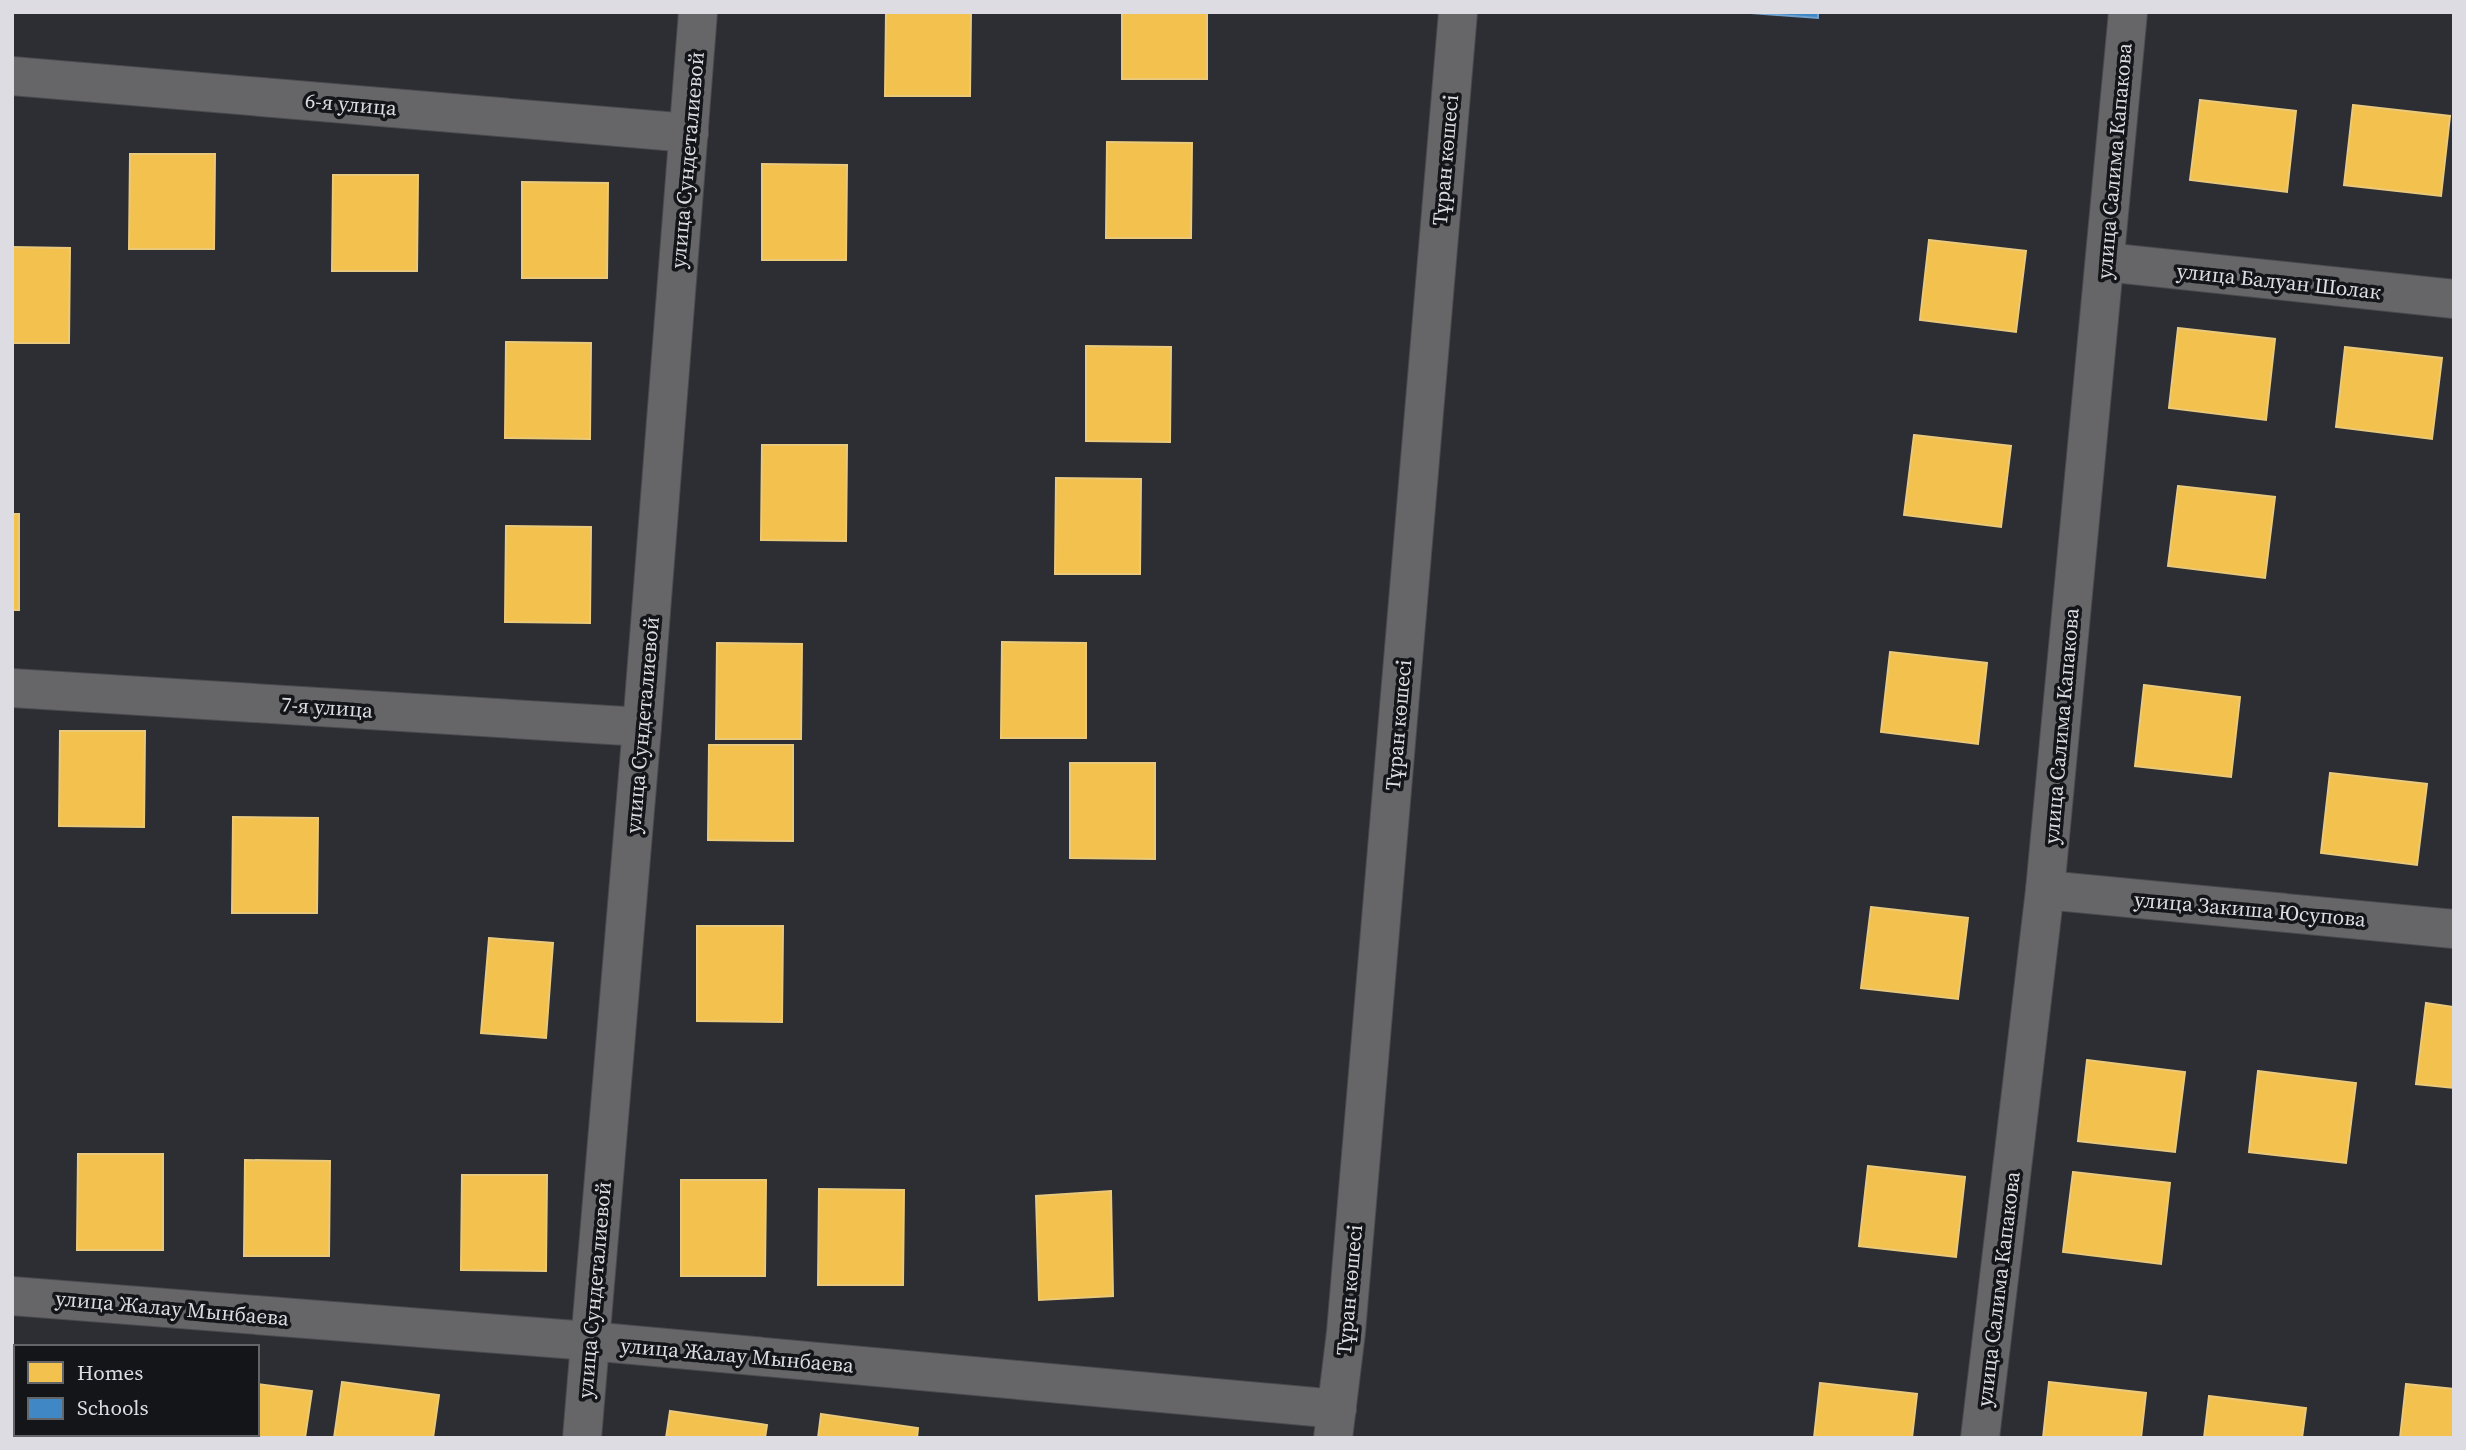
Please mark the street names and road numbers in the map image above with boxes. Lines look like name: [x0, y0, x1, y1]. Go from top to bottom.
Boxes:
street label: улица Салима Капакова: [2089, 41, 2139, 280]
street label: улица Сундеталиевой: [663, 50, 711, 270]
street label: 6-я улица: [304, 86, 398, 122]
street label: Тұран көшесі: [1425, 93, 1465, 227]
street label: улица Балуан Шолак: [2175, 256, 2383, 306]
street label: улица Салима Капакова: [2036, 606, 2086, 845]
street label: улица Сундеталиевой: [618, 615, 666, 835]
street label: Тұран көшесі: [1378, 658, 1418, 792]
street label: 7-я улица: [280, 689, 374, 725]
street label: улица Закиша Юсупова: [2133, 884, 2367, 934]
street label: улица Салима Капакова: [1969, 1169, 2027, 1408]
street label: улица Сундеталиевой: [570, 1180, 618, 1400]
street label: Тұран көшесі: [1329, 1223, 1369, 1357]
street label: улица Жалау Мынбаева: [54, 1283, 290, 1333]
street label: улица Жалау Мынбаева: [619, 1330, 855, 1380]

